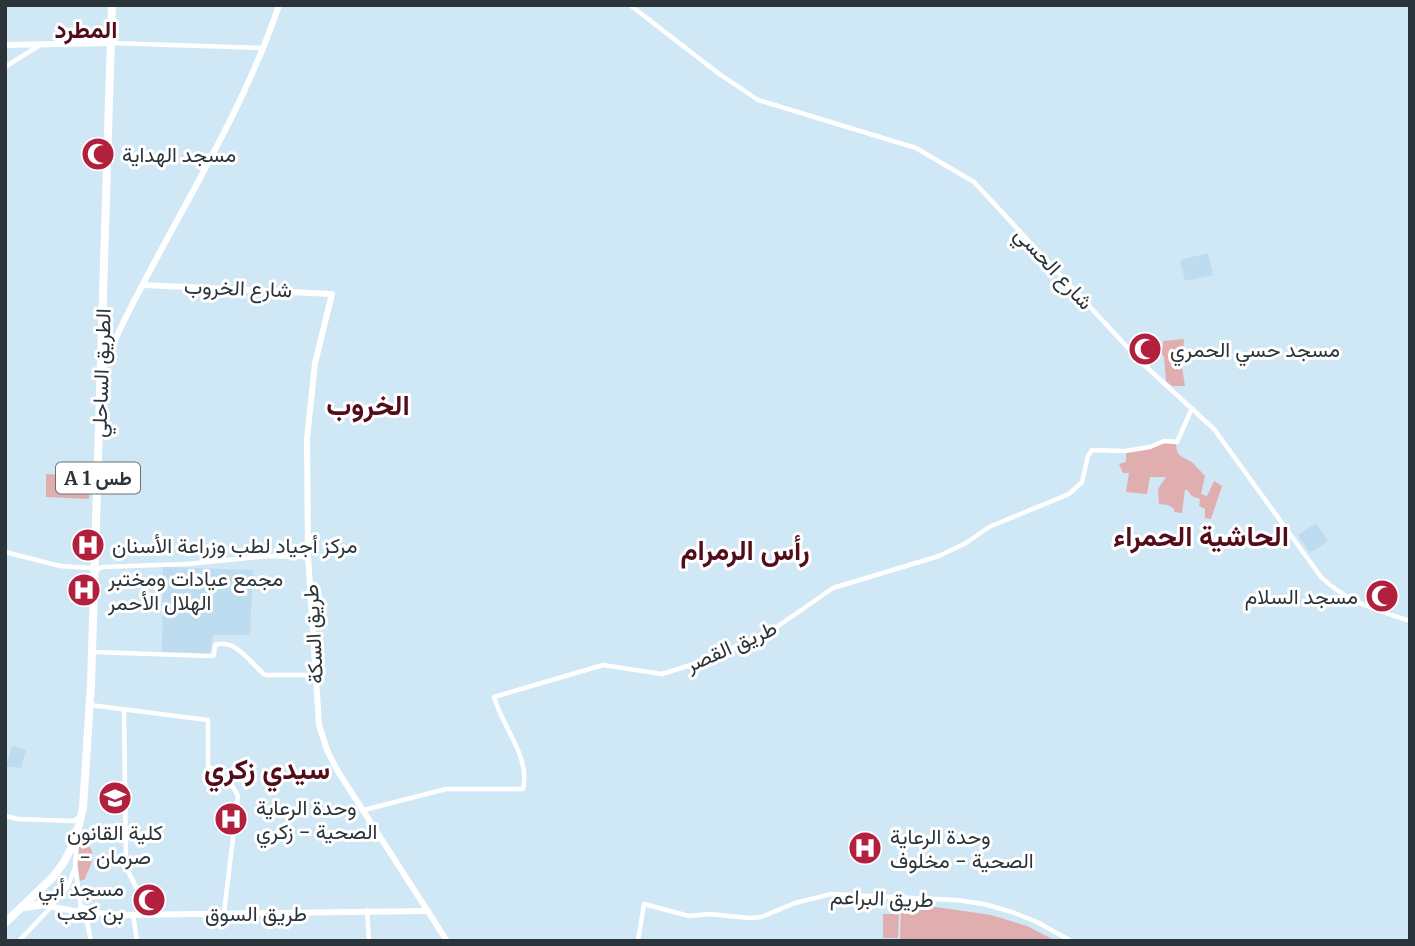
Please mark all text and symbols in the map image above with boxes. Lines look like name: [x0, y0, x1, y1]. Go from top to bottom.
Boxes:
district label: المطرد: [55, 14, 118, 45]
mosque icon: مسجد الهداية: [79, 135, 117, 173]
place label: مسجد الهداية: [122, 141, 236, 168]
street label: شارع الحسي: [1006, 221, 1099, 318]
street label: شارع الخروب: [184, 273, 292, 304]
street label: الطريق الساحلي: [85, 308, 121, 438]
mosque icon: مسجد حسي الحمري: [1126, 330, 1164, 368]
place label: مسجد حسي الحمري: [1170, 336, 1340, 367]
district label: الخروب: [326, 387, 410, 423]
road number: A 1 طس: [56, 463, 140, 494]
district label: الحاشية الحمراء: [1113, 518, 1289, 554]
hospital icon: مركز أجياد لطب وزراعة الأسنان: [69, 526, 107, 564]
place label: مركز أجياد لطب وزراعة الأسنان: [112, 532, 357, 559]
district label: رأس الرمرام: [680, 532, 810, 569]
place label: مجمع عيادات ومختبر الهلال الأحمر: [107, 565, 283, 616]
hospital icon: مجمع عيادات ومختبر الهلال الأحمر: [65, 571, 103, 609]
mosque icon: مسجد السلام: [1363, 577, 1401, 615]
street label: طريق السكة: [297, 583, 329, 685]
place label: مسجد السلام: [1245, 583, 1358, 611]
street label: طريق القصر: [680, 614, 781, 678]
district label: سيدي زكري: [204, 751, 330, 793]
school or university icon: كلية القانون - صرمان: [96, 779, 134, 817]
place label: وحدة الرعاية الصحية - زكري: [256, 794, 377, 849]
hospital icon: وحدة الرعاية الصحية - زكري: [212, 800, 250, 838]
place label: كلية القانون - صرمان: [67, 819, 163, 870]
place label: وحدة الرعاية الصحية - مخلوف: [890, 823, 1034, 874]
hospital icon: وحدة الرعاية الصحية - مخلوف: [846, 829, 884, 867]
place label: مسجد أبي بن كعب: [38, 875, 124, 926]
mosque icon: مسجد أبي بن كعب: [130, 881, 168, 919]
street label: طريق البراعم: [830, 883, 934, 914]
street label: طريق السوق: [205, 900, 307, 927]

